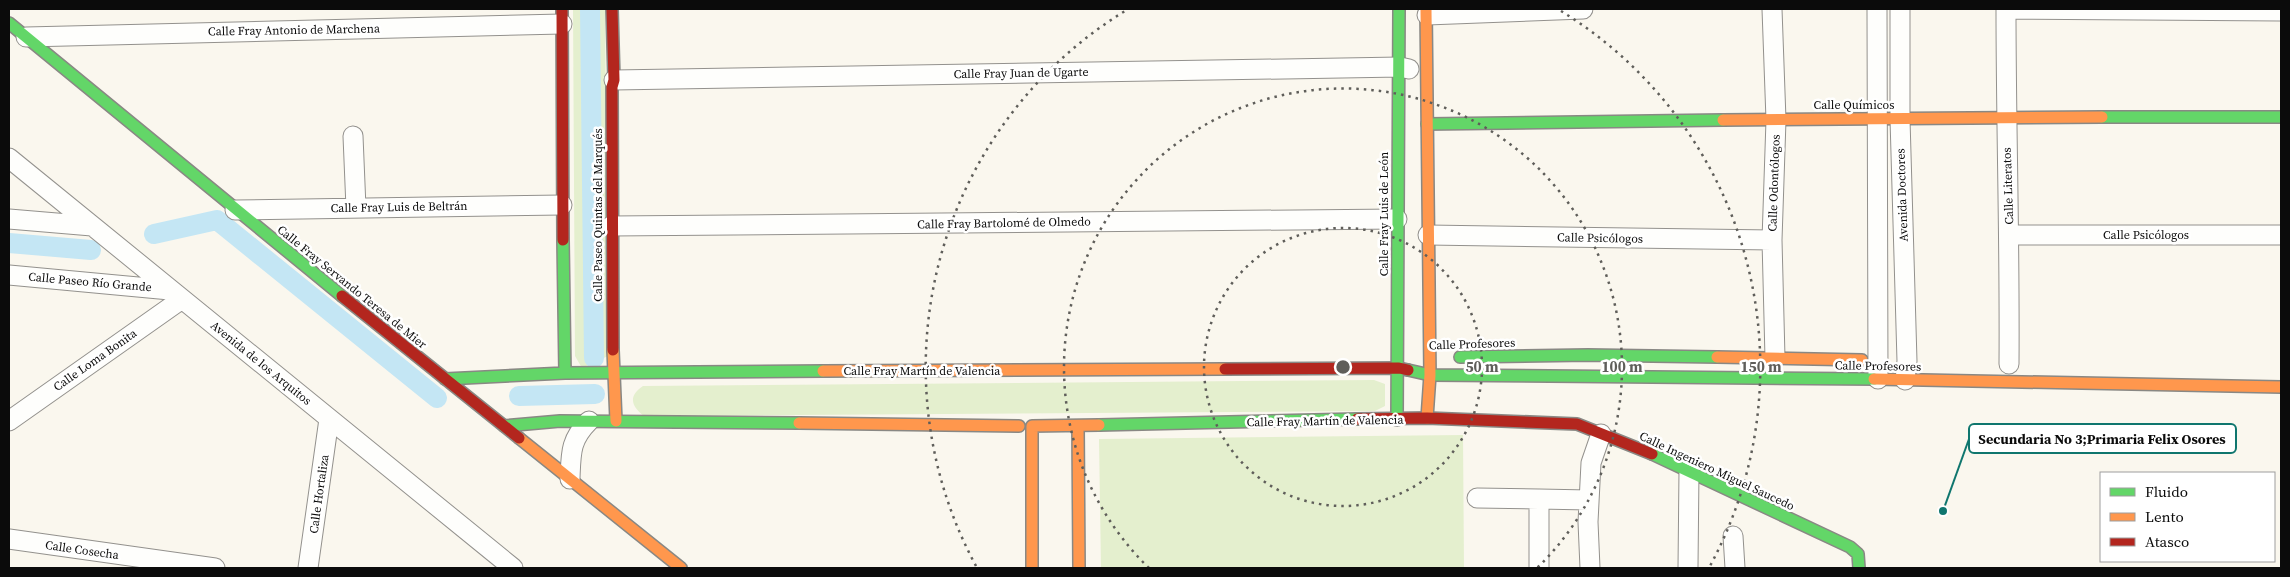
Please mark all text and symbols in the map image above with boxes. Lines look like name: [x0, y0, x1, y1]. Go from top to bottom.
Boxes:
street label: Calle Fray Antonio de Marchena: [208, 20, 381, 39]
street label: Calle Fray Juan de Ugarte: [953, 64, 1089, 82]
street label: Calle Químicos: [1814, 97, 1894, 113]
street label: Calle Paseo Quintas del Marqués: [590, 128, 606, 302]
street label: Calle Odontólogos: [1764, 134, 1784, 232]
street label: Calle Literatos: [1999, 147, 2017, 225]
street label: Avenida Doctores: [1892, 148, 1912, 242]
street label: Calle Fray Luis de León: [1376, 152, 1392, 276]
street label: Calle Fray Luis de Beltrán: [330, 198, 468, 216]
street label: Calle Fray Bartolomé de Olmedo: [917, 213, 1091, 233]
street label: Calle Fray Servando Teresa de Mier: [274, 222, 430, 352]
street label: Calle Psicólogos: [2103, 227, 2189, 243]
street label: Calle Psicólogos: [1557, 229, 1643, 247]
street label: Calle Paseo Río Grande: [28, 269, 152, 295]
street label: Avenida de los Arquitos: [207, 317, 315, 409]
street label: Calle Loma Bonita: [50, 325, 141, 395]
street label: Calle Profesores: [1428, 334, 1516, 354]
text: 50 m: [1465, 356, 1499, 377]
text: 100 m: [1601, 356, 1643, 377]
text: 150 m: [1740, 356, 1782, 377]
street label: Calle Profesores: [1835, 357, 1921, 375]
centre of rings: [1334, 358, 1352, 376]
street label: Calle Fray Martín de Valencia: [844, 363, 1001, 379]
street label: Calle Fray Martín de Valencia: [1246, 412, 1404, 430]
callout: Secundaria No 3;Primaria Felix Osores: [1969, 424, 2236, 453]
street label: Calle Ingeniero Miguel Saucedo: [1637, 428, 1797, 514]
text: Secundaria No 3;Primaria Felix Osores: [1978, 429, 2226, 449]
street label: Calle Hortaliza: [306, 453, 333, 535]
legend: [2100, 472, 2275, 562]
text: Fluido: [2145, 481, 2188, 502]
text: Lento: [2145, 506, 2184, 527]
text: Atasco: [2145, 531, 2189, 552]
street label: Calle Cosecha: [44, 537, 121, 563]

